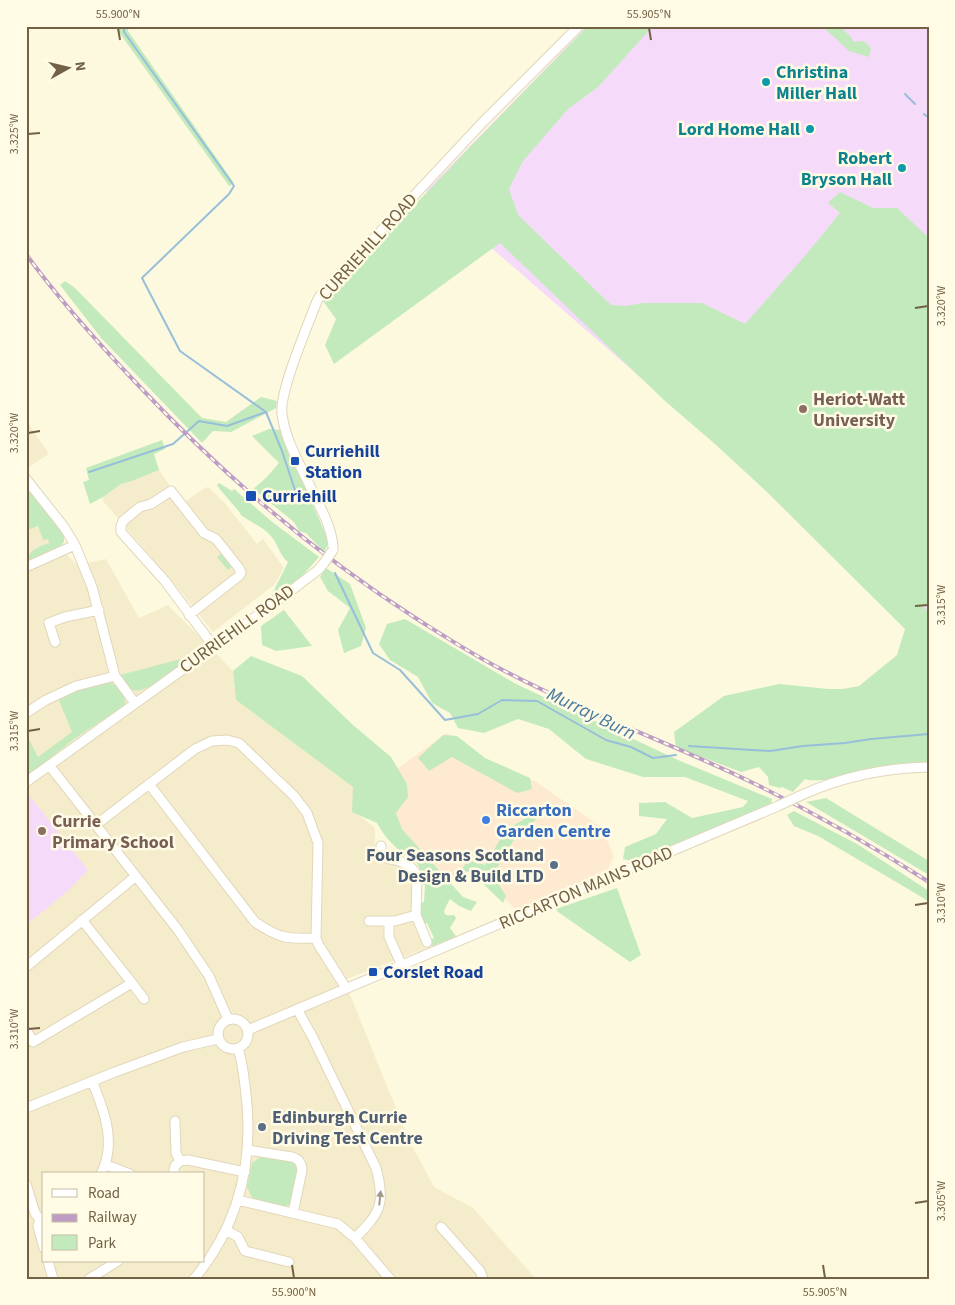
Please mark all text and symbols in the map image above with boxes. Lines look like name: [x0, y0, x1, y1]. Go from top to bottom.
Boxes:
text: 55.900°N: [96, 6, 140, 23]
text: 55.905°N: [627, 6, 671, 23]
north arrow: [42, 42, 92, 92]
text: N: [69, 60, 90, 72]
place label: Christina Miller Hall: [776, 60, 857, 106]
marker: Christina Miller Hall: [760, 76, 772, 88]
text: 3.325°W: [6, 113, 23, 154]
place label: Lord Home Hall: [678, 117, 800, 142]
marker: Lord Home Hall: [804, 123, 816, 135]
place label: Robert Bryson Hall: [801, 146, 892, 192]
marker: Robert Bryson Hall: [896, 162, 908, 174]
street label: CURRIEHILL ROAD: [313, 188, 423, 306]
text: 3.320°W: [933, 285, 950, 326]
place label: Heriot-Watt University: [813, 387, 905, 433]
marker: Heriot-Watt University: [797, 403, 809, 415]
text: 3.320°W: [6, 412, 23, 453]
place label: Curriehill Station: [305, 439, 380, 485]
marker: Curriehill Station: [289, 455, 301, 467]
place label: Curriehill: [262, 484, 337, 509]
marker: Curriehill: [244, 489, 258, 503]
street label: CURRIEHILL ROAD: [174, 579, 300, 679]
text: 3.315°W: [933, 584, 950, 625]
water label: Murray Burn: [542, 681, 640, 747]
text: 3.315°W: [6, 710, 23, 751]
place label: Riccarton Garden Centre: [496, 798, 611, 844]
place label: Currie Primary School: [52, 809, 174, 855]
marker: Riccarton Garden Centre: [480, 814, 492, 826]
marker: Currie Primary School: [36, 825, 48, 837]
street label: RICCARTON MAINS ROAD: [495, 840, 677, 936]
place label: Four Seasons Scotland Design & Build LTD: [366, 843, 544, 889]
marker: Four Seasons Scotland Design & Build LTD: [548, 859, 560, 871]
text: 3.310°W: [933, 882, 950, 923]
place label: Corslet Road: [383, 960, 484, 985]
marker: Corslet Road: [367, 966, 379, 978]
text: 3.310°W: [6, 1008, 23, 1049]
place label: Edinburgh Currie Driving Test Centre: [272, 1105, 423, 1151]
marker: Edinburgh Currie Driving Test Centre: [256, 1121, 268, 1133]
legend: [42, 1172, 205, 1262]
text: 3.305°W: [933, 1180, 950, 1221]
text: Road: [88, 1183, 120, 1204]
one-way arrow: [377, 1190, 385, 1206]
text: Railway: [88, 1207, 137, 1228]
text: Park: [88, 1233, 117, 1254]
text: 55.900°N: [272, 1284, 316, 1301]
text: 55.905°N: [803, 1284, 847, 1301]

